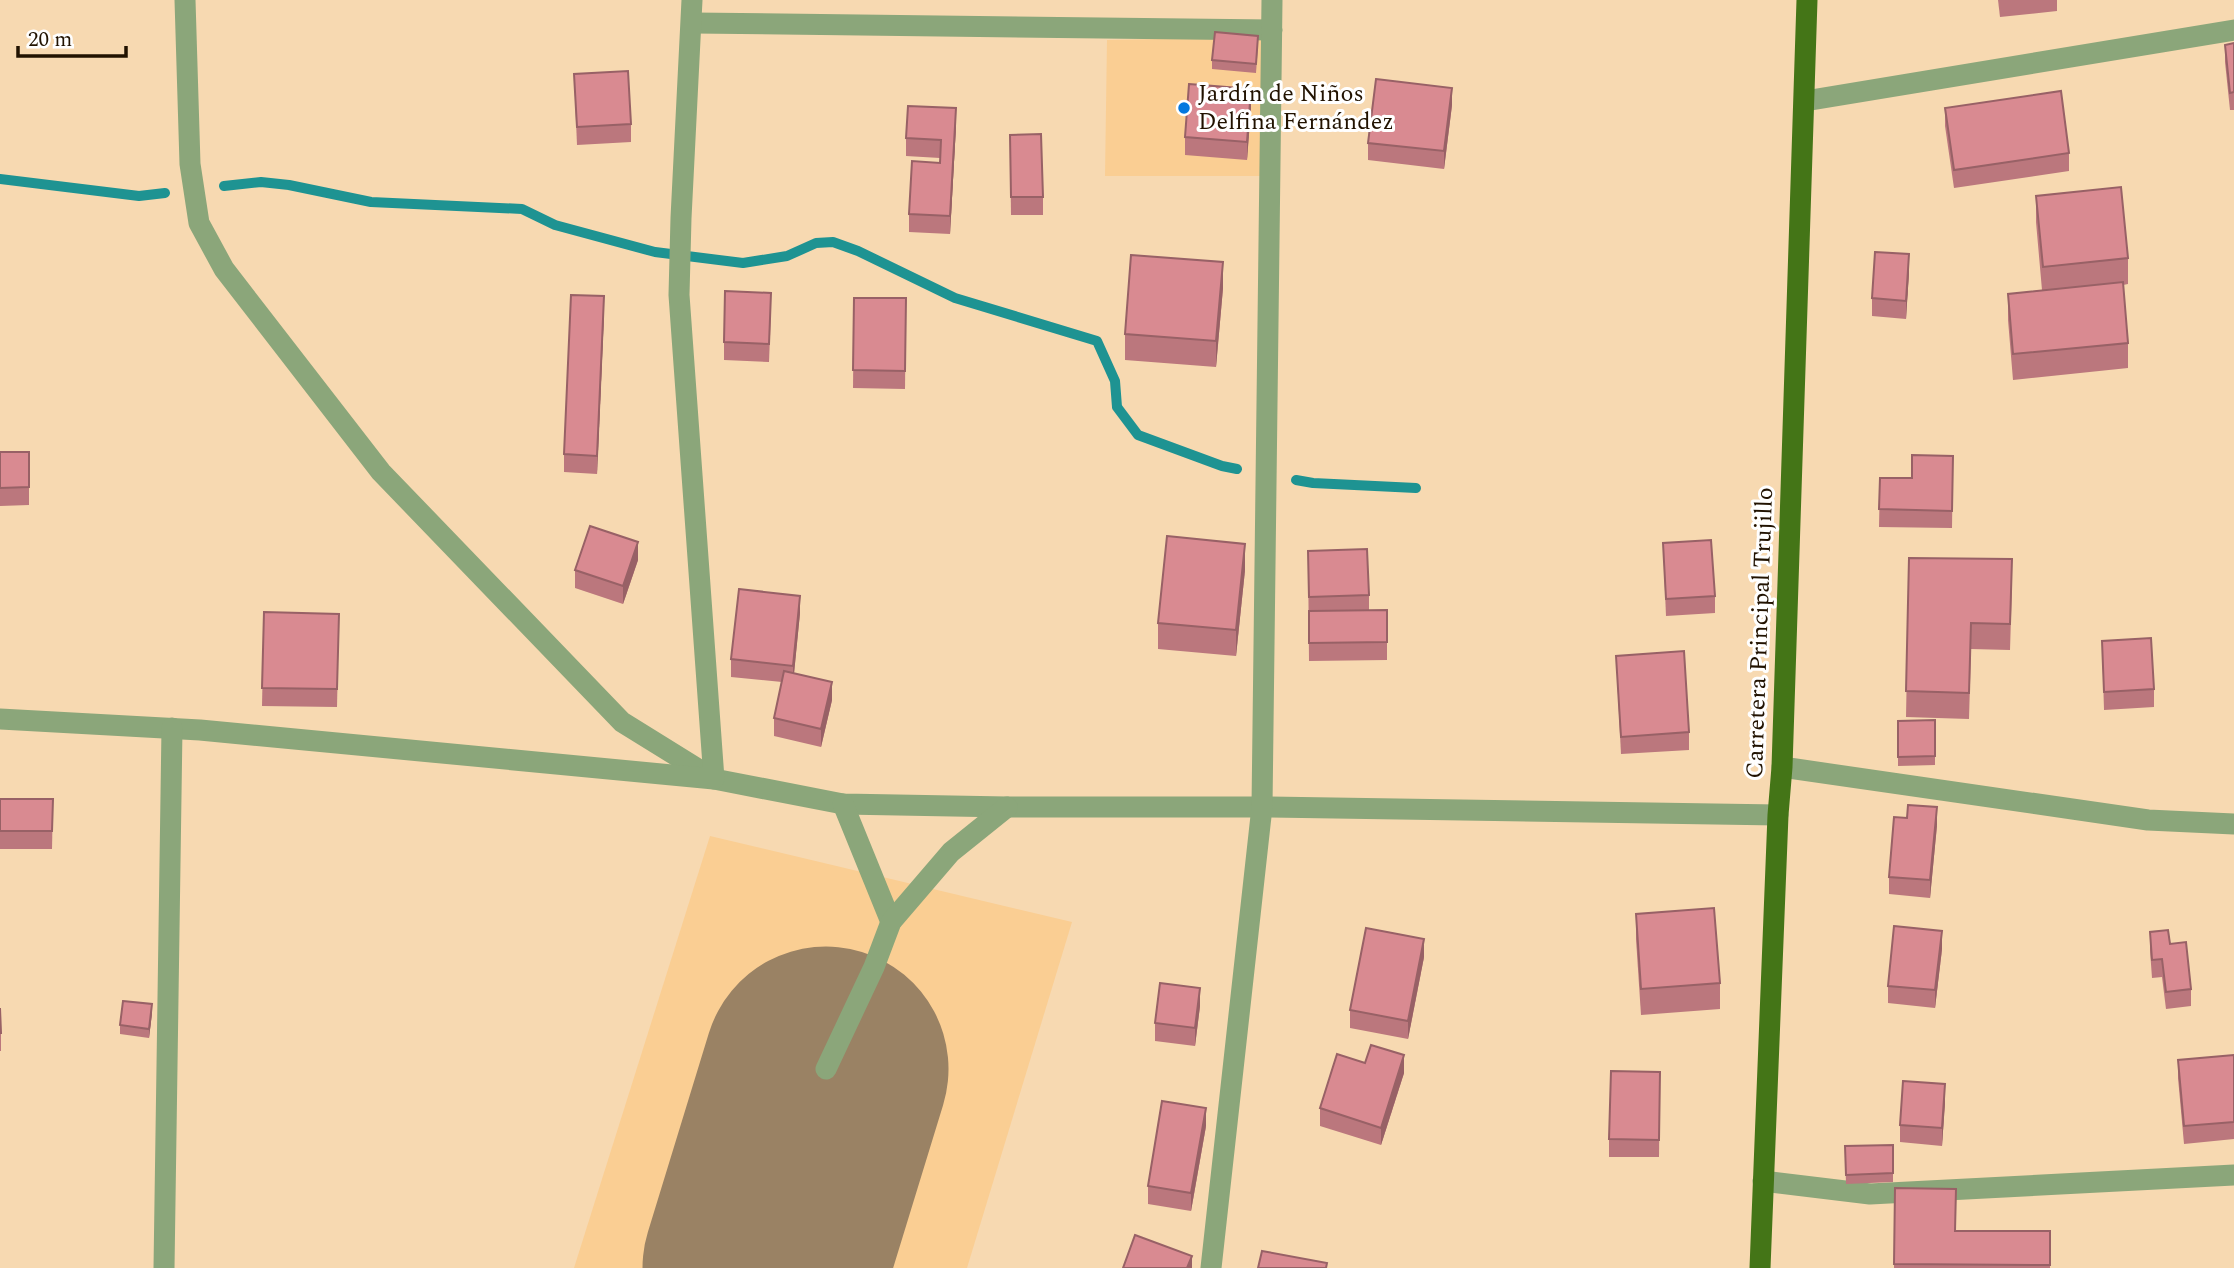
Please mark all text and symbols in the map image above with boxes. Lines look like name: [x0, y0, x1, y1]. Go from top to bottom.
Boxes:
scale bar: [18, 14, 126, 58]
text: 20 m: [28, 24, 72, 56]
place label: Jardín de Niños Delfina Fernández: [1198, 76, 1394, 140]
marker: Jardín de Niños Delfina Fernández: [1176, 100, 1192, 116]
street label: Carretera Principal Trujillo: [1737, 487, 1783, 779]

